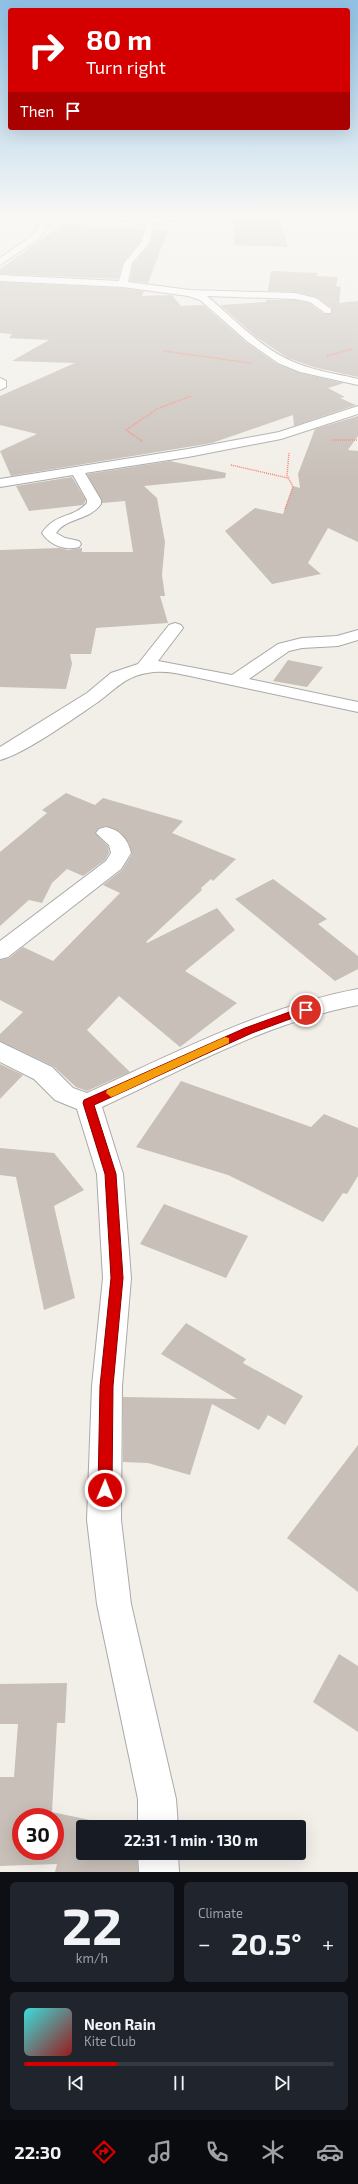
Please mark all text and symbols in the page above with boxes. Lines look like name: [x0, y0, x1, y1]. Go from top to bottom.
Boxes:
text: 80 m: [86, 22, 152, 56]
icon: right: [20, 24, 72, 76]
text: Turn right: [86, 56, 166, 78]
icon: arrive: [62, 100, 84, 122]
text: Then: [20, 102, 54, 120]
pin: [289, 993, 323, 1027]
icon: arrive: [295, 999, 317, 1021]
position arrow: [84, 1469, 126, 1511]
speed limit sign: 30: [12, 1808, 64, 1860]
text: 22:31 · 1 min · 130 m: [124, 1831, 258, 1849]
text: 22: [62, 1893, 122, 1955]
text: Climate: [198, 1905, 243, 1921]
text: 20.5°: [231, 1925, 302, 1961]
text: −: [198, 1930, 211, 1956]
text: +: [322, 1930, 334, 1956]
text: km/h: [76, 1950, 108, 1966]
text: Neon Rain: [84, 2015, 156, 2033]
text: Kite Club: [84, 2033, 136, 2049]
icon: previous: [65, 2072, 87, 2094]
icon: pause: [168, 2072, 190, 2094]
icon: next: [271, 2072, 293, 2094]
icon: directions: [90, 2138, 118, 2166]
icon: music: [146, 2138, 174, 2166]
icon: phone: [203, 2138, 231, 2166]
icon: climate: [259, 2138, 287, 2166]
icon: car: [316, 2138, 344, 2166]
text: 22:30: [14, 2141, 61, 2163]

